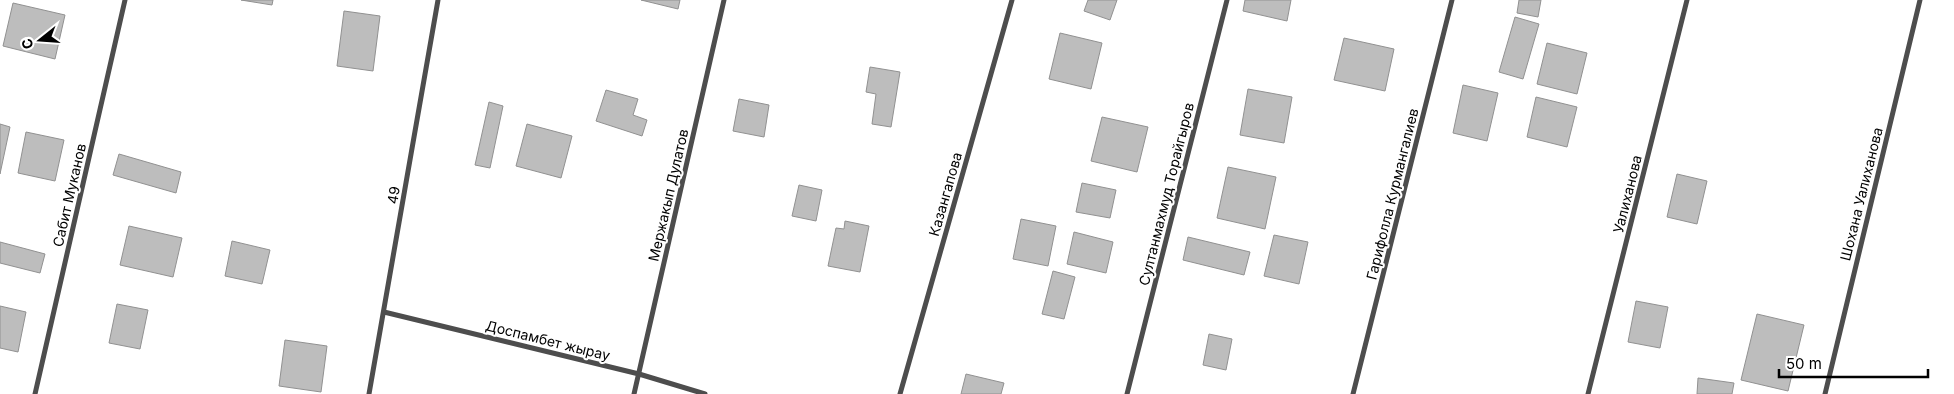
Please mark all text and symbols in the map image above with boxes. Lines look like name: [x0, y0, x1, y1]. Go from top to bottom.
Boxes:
north arrow: [15, 15, 65, 65]
text: С: [17, 37, 37, 51]
street label: Султанмахмуд Торайгыров: [1135, 101, 1197, 287]
street label: Гарифолла Курмангалиев: [1362, 106, 1422, 282]
street label: Шохана Уалиханова: [1836, 125, 1886, 263]
street label: Мержакып Дулатов: [644, 127, 692, 263]
street label: Сабит Муканов: [49, 141, 89, 248]
street label: Казангапова: [925, 150, 965, 238]
street label: Уалиханова: [1609, 153, 1645, 235]
street label: 49: [383, 185, 403, 205]
street label: Доспамбет жырау: [484, 316, 612, 364]
scale bar: [1779, 346, 1928, 378]
text: 50 m: [1786, 354, 1822, 373]

